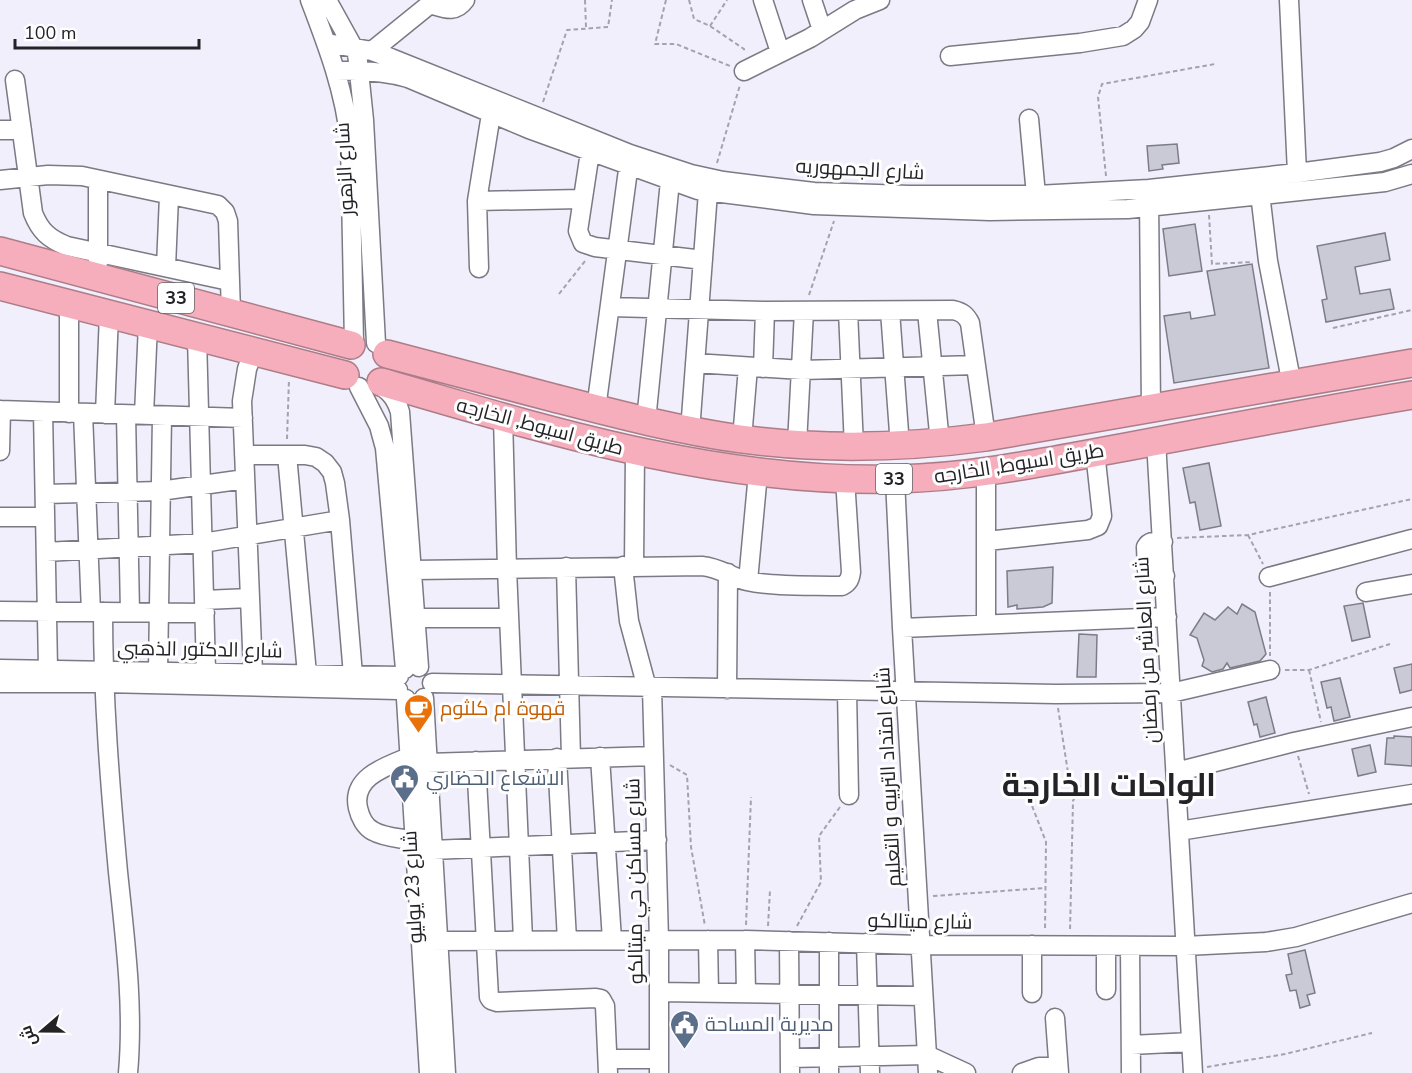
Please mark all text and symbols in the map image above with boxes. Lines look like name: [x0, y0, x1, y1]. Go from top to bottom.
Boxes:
scale bar: [15, 12, 200, 50]
text: 100 m: [24, 21, 76, 45]
street label: شارع الزهور: [329, 122, 360, 217]
street label: شارع الجمهوريه: [795, 153, 925, 186]
road number: 33: [158, 283, 194, 313]
street label: طريق اسيوط, الخارجه: [453, 391, 626, 462]
street label: طريق اسيوط, الخارجه: [932, 437, 1106, 490]
road number: 33: [876, 464, 912, 494]
street label: شارع العاشر من رمضان: [1128, 556, 1165, 744]
street label: شارع الدكتور الذهبي: [117, 635, 283, 666]
street label: شارع امتداد التربيه و التعليم: [869, 666, 908, 888]
cafe icon: قهوة ام كلثوم: [403, 692, 435, 734]
place label: قهوة ام كلثوم: [440, 695, 565, 722]
public building icon: الاشعاع الحضاري: [389, 762, 421, 804]
district label: الواحات الخارجة: [1002, 764, 1216, 807]
place label: الاشعاع الحضاري: [426, 765, 565, 794]
street label: شارع مساكن حي ميتالكو: [619, 778, 652, 984]
street label: شارع 23 يوليو: [396, 830, 429, 944]
street label: شارع ميتالكو: [867, 907, 973, 936]
north arrow: [12, 1001, 72, 1061]
public building icon: مديرية المساحة: [668, 1008, 700, 1050]
place label: مديرية المساحة: [705, 1011, 834, 1038]
text: ش: [15, 1022, 43, 1049]

